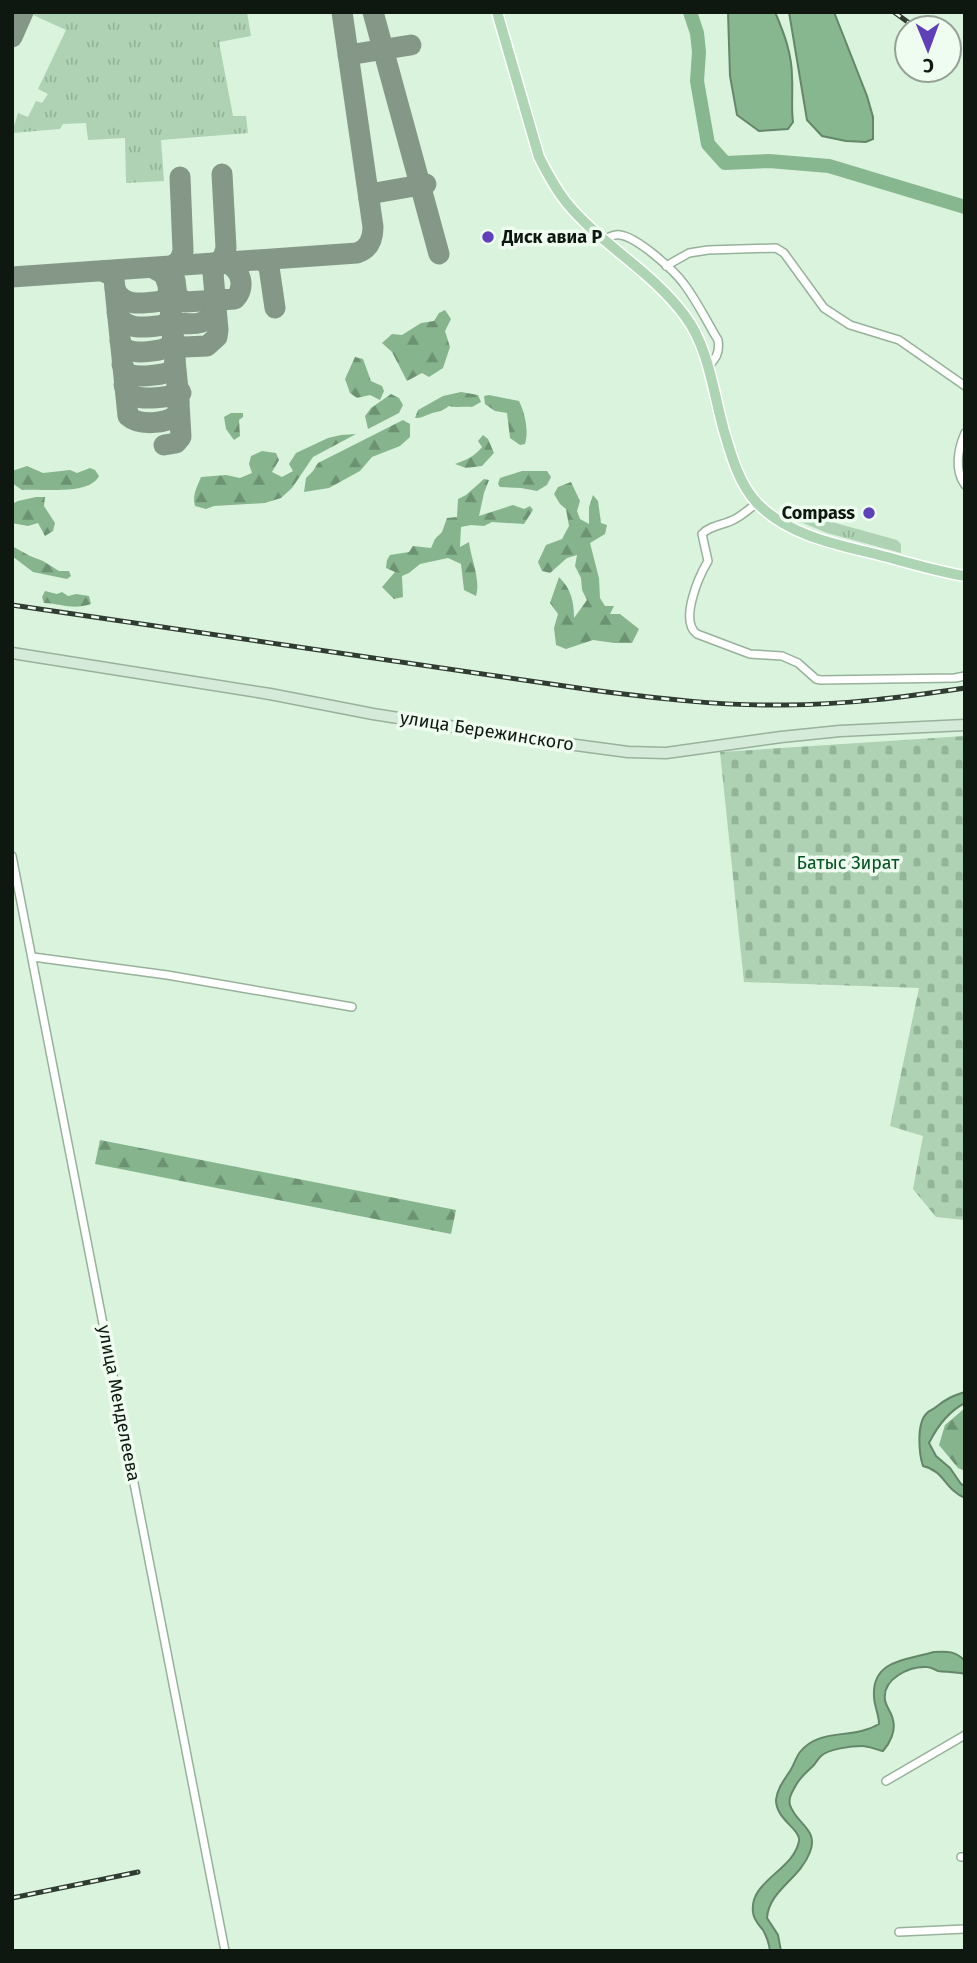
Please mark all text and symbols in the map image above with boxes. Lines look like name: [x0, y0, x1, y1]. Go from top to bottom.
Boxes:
north arrow: [893, 14, 963, 84]
text: С: [923, 54, 934, 77]
place label: Диск авиа Р: [501, 226, 602, 248]
marker: Диск авиа Р: [480, 229, 496, 245]
place label: Compass: [782, 502, 855, 524]
marker: Compass: [861, 505, 877, 521]
street label: улица Бережинского: [398, 706, 576, 756]
park label: Батыс Зират: [797, 852, 900, 874]
street label: улица Менделеева: [93, 1323, 145, 1483]

